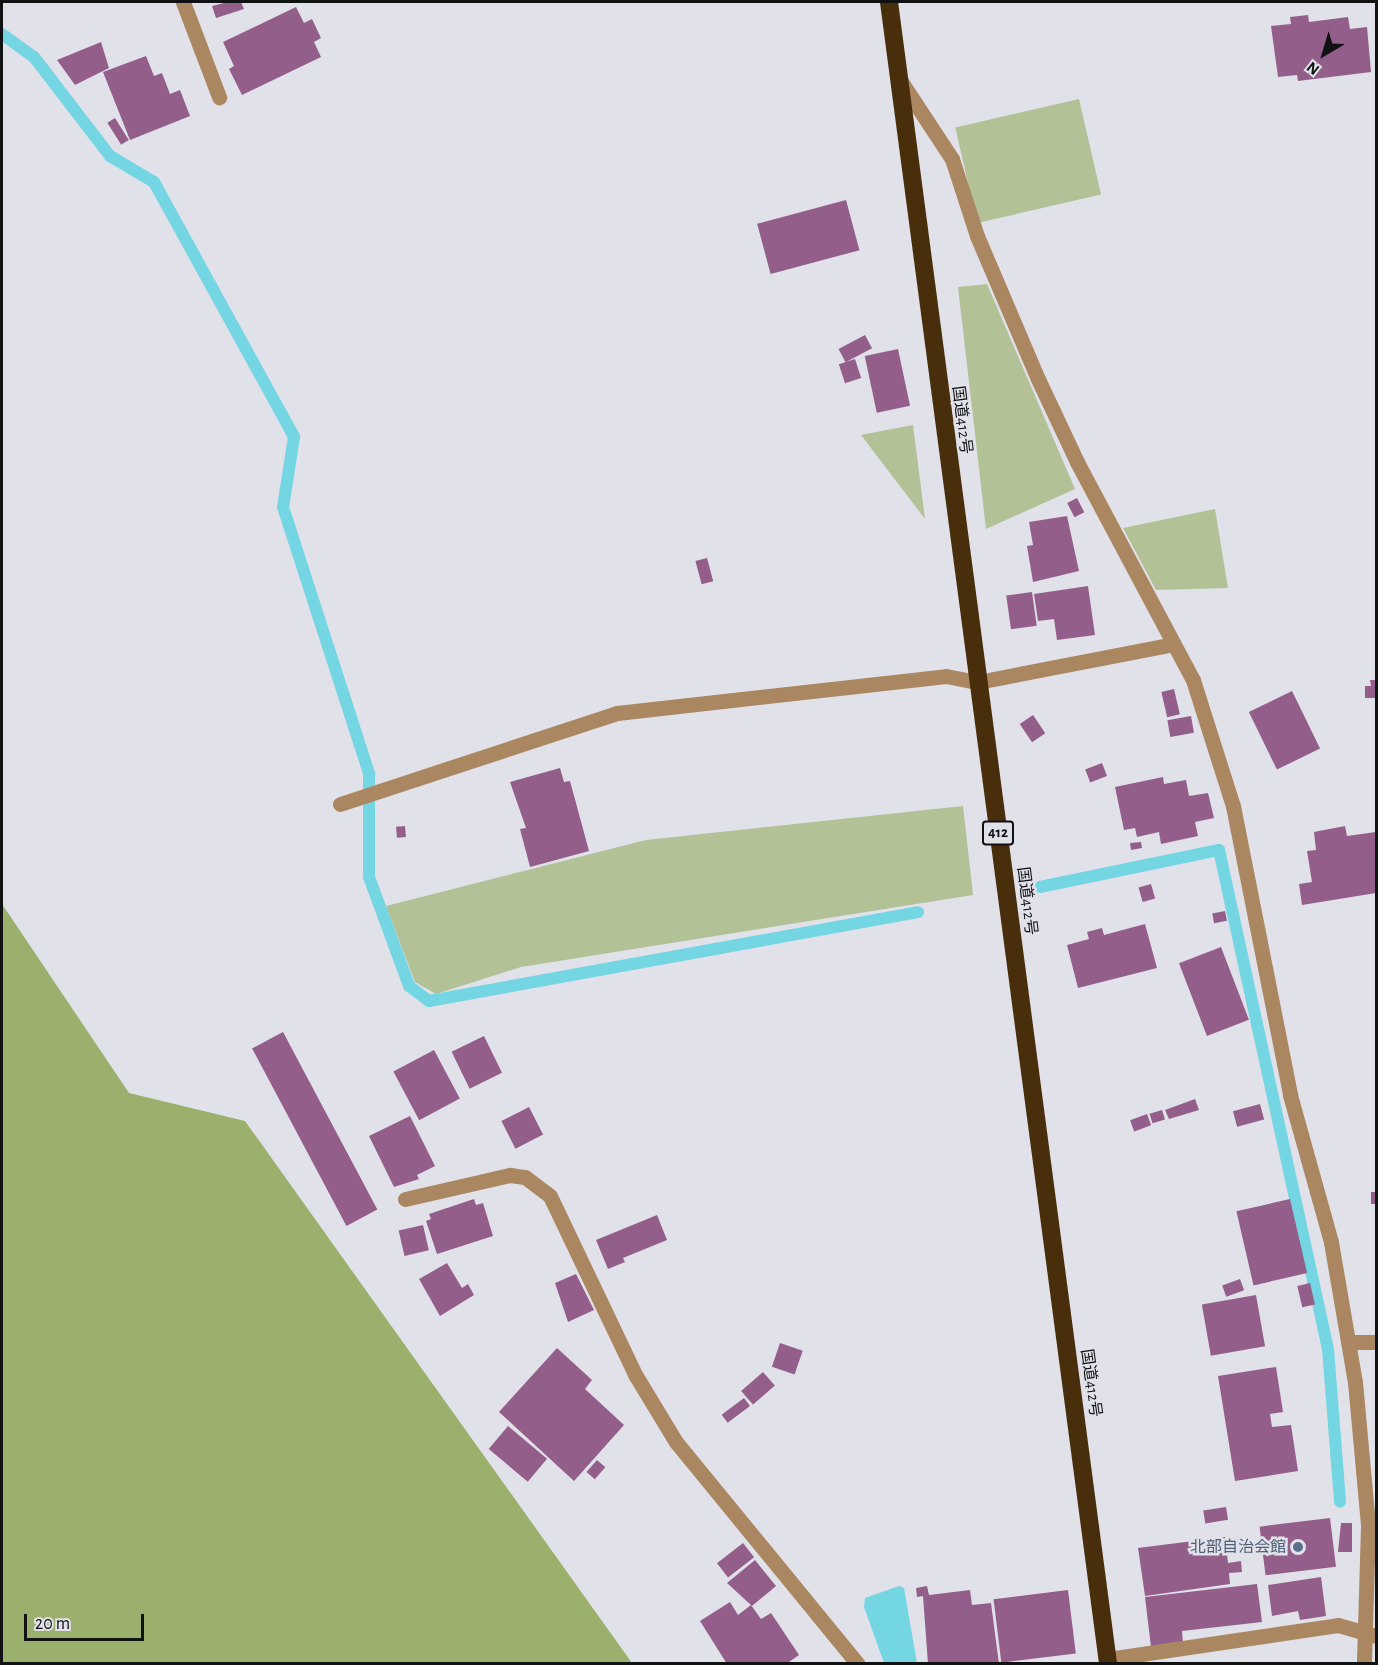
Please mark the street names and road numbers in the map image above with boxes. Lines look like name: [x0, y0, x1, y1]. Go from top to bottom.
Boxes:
street label: 国道412号: [948, 385, 976, 455]
road number: 412: [982, 821, 1014, 845]
street label: 国道412号: [1013, 866, 1041, 936]
street label: 国道412号: [1077, 1348, 1105, 1418]

